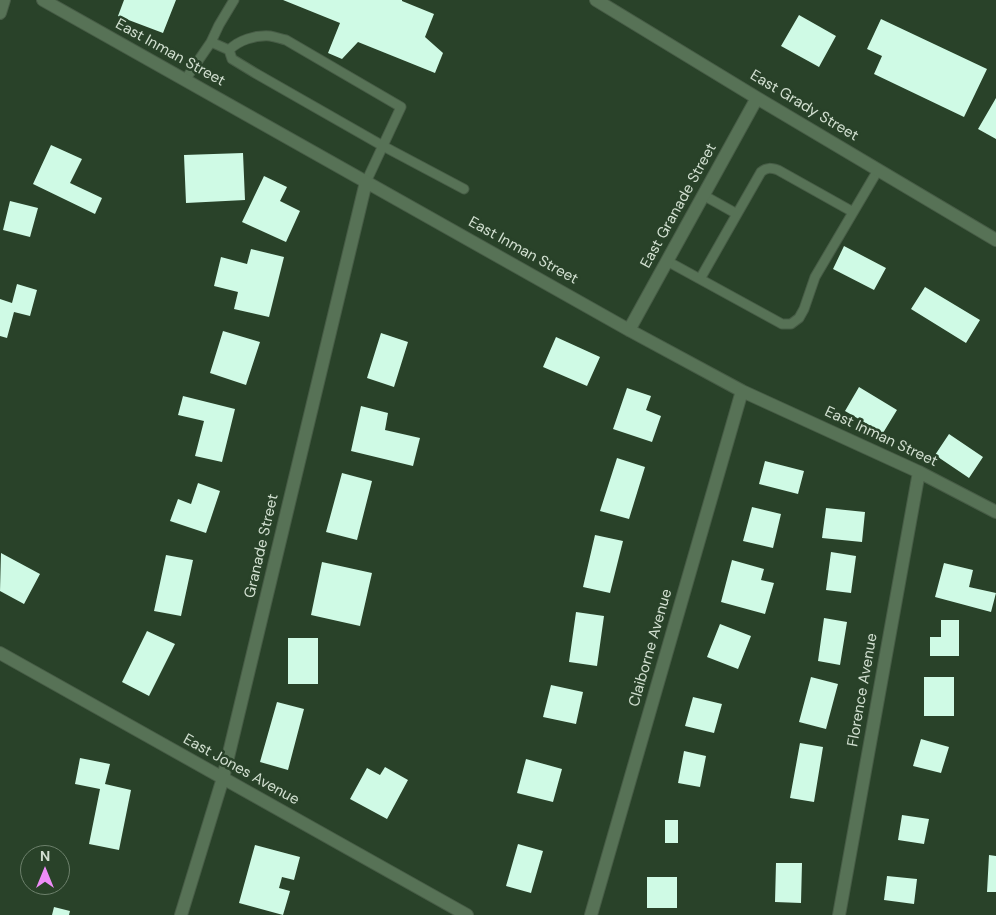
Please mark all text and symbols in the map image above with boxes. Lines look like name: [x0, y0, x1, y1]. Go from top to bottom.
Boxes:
street label: East Inman Street: [112, 15, 228, 91]
street label: East Grady Street: [747, 67, 861, 145]
street label: East Granade Street: [637, 140, 721, 272]
street label: East Inman Street: [465, 213, 581, 289]
street label: East Inman Street: [822, 403, 940, 471]
street label: Granade Street: [241, 492, 283, 600]
street label: Claiborne Avenue: [626, 587, 676, 709]
street label: Florence Avenue: [844, 632, 882, 748]
street label: East Jones Avenue: [180, 731, 302, 809]
north arrow: [20, 845, 70, 895]
text: N: [40, 847, 50, 865]

